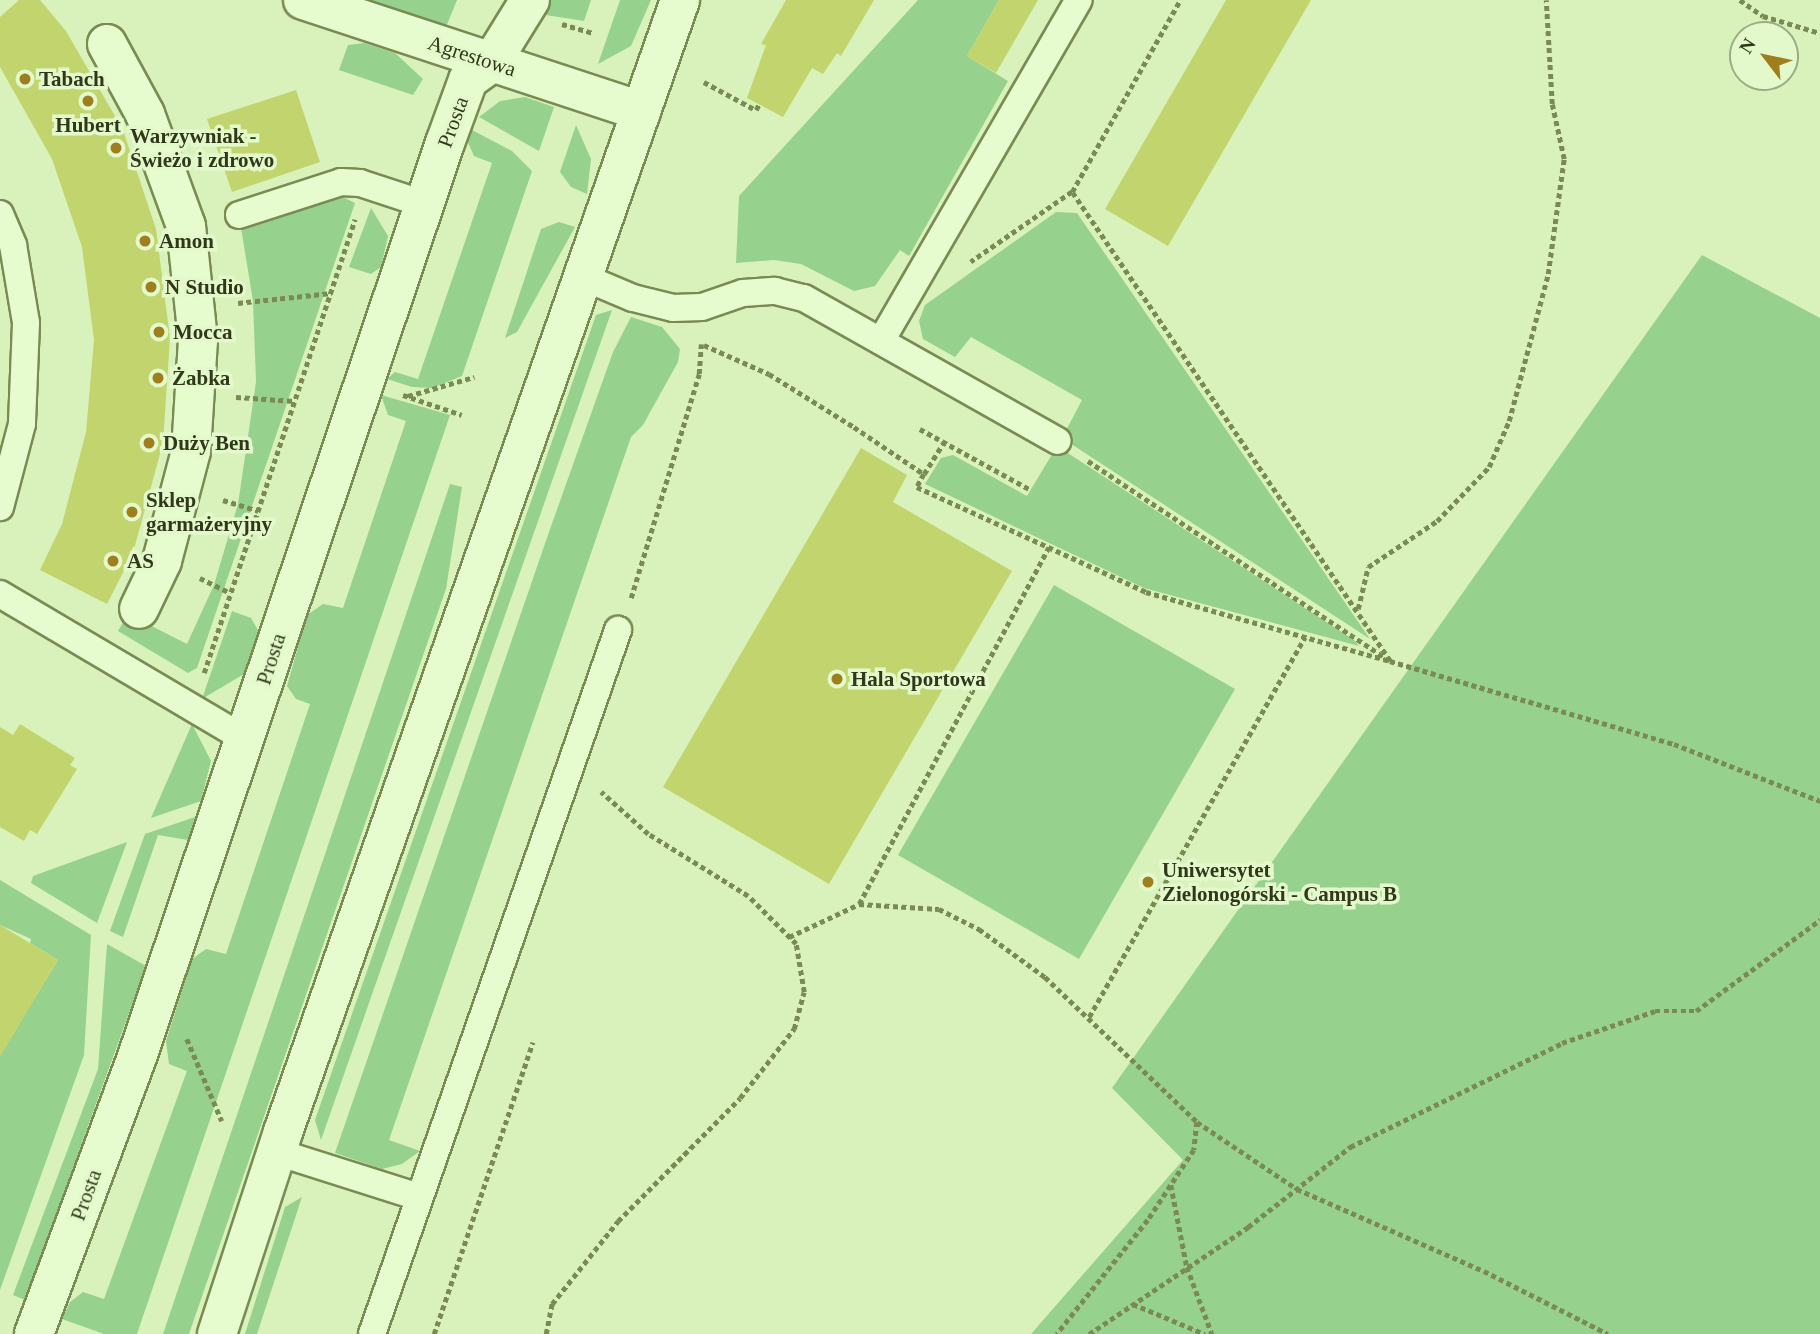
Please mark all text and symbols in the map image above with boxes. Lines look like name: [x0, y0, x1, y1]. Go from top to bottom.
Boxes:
north arrow: [1729, 21, 1799, 91]
street label: Agrestowa: [425, 30, 519, 82]
text: N: [1735, 34, 1760, 57]
place label: Tabach: [39, 66, 105, 92]
marker: Tabach: [17, 71, 33, 87]
marker: Hubert: [80, 93, 96, 109]
street label: Prosta: [432, 93, 474, 151]
place label: Hubert: [55, 112, 121, 138]
place label: Warzywniak - Świeżo i zdrowo: [130, 123, 274, 173]
marker: Warzywniak - Świeżo i zdrowo: [108, 140, 124, 156]
place label: Amon: [159, 228, 214, 254]
marker: Amon: [137, 233, 153, 249]
place label: N Studio: [165, 274, 244, 300]
marker: N Studio: [143, 279, 159, 295]
place label: Mocca: [173, 319, 232, 345]
marker: Mocca: [151, 324, 167, 340]
place label: Żabka: [172, 365, 230, 391]
marker: Żabka: [150, 370, 166, 386]
place label: Duży Ben: [163, 430, 250, 456]
marker: Duży Ben: [141, 435, 157, 451]
place label: Sklep garmażeryjny: [146, 487, 272, 537]
marker: Sklep garmażeryjny: [124, 504, 140, 520]
place label: AS: [127, 548, 154, 574]
marker: AS: [105, 553, 121, 569]
street label: Prosta: [251, 630, 291, 688]
place label: Hala Sportowa: [851, 666, 986, 692]
marker: Hala Sportowa: [829, 671, 845, 687]
place label: Uniwersytet Zielonogórski - Campus B: [1162, 857, 1397, 907]
marker: Uniwersytet Zielonogórski - Campus B: [1140, 874, 1156, 890]
street label: Prosta: [65, 1166, 107, 1224]

